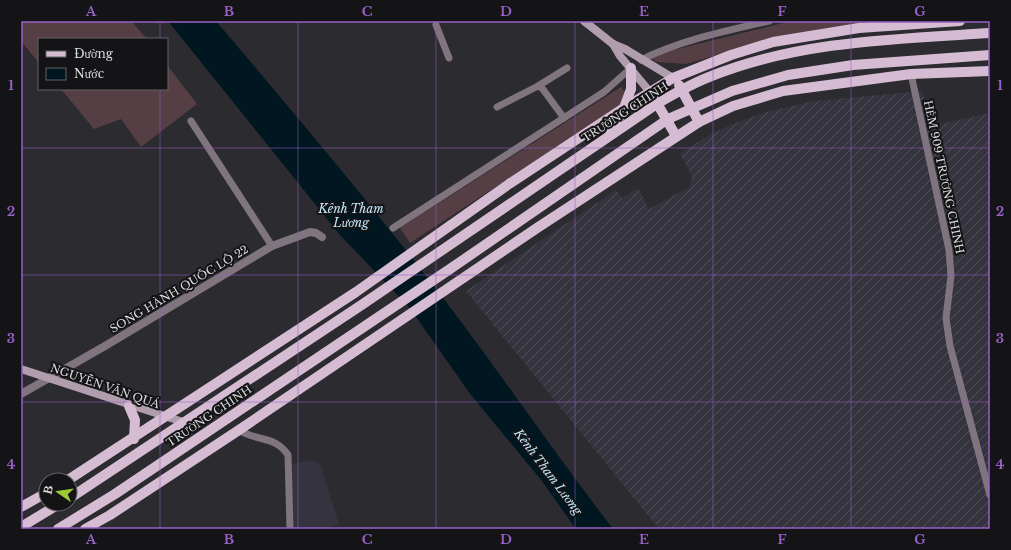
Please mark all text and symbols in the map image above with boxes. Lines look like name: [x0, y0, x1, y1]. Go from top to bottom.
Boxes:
text: A: [85, 3, 97, 20]
text: B: [224, 3, 234, 20]
text: C: [362, 3, 373, 20]
text: D: [500, 3, 512, 20]
text: E: [639, 3, 649, 20]
text: F: [778, 3, 787, 20]
text: G: [914, 3, 926, 20]
legend: [38, 38, 168, 90]
text: Đường: [74, 46, 114, 61]
text: Nước: [74, 66, 105, 81]
text: 1: [8, 77, 14, 94]
text: 1: [997, 77, 1003, 94]
street label: TRƯỜNG CHINH: [579, 79, 671, 145]
street label: HẺM 909 TRƯỜNG CHINH: [921, 99, 967, 255]
water label: Kênh Tham Lương: [317, 201, 384, 230]
text: 2: [7, 203, 15, 220]
text: 2: [996, 203, 1004, 220]
street label: SONG HÀNH QUỐC LỘ 22: [107, 242, 251, 336]
text: 3: [7, 330, 15, 347]
text: 3: [996, 330, 1004, 347]
street label: NGUYỄN VĂN QUÁ: [49, 361, 162, 411]
street label: TRƯỜNG CHINH: [164, 382, 254, 450]
water label: Kênh Tham Lương: [511, 425, 586, 519]
text: 4: [7, 456, 16, 473]
text: 4: [996, 456, 1005, 473]
north arrow: [38, 472, 78, 512]
text: B: [40, 484, 56, 496]
text: A: [85, 531, 97, 548]
text: B: [224, 531, 234, 548]
text: C: [362, 531, 373, 548]
text: D: [500, 531, 512, 548]
text: E: [639, 531, 649, 548]
text: F: [778, 531, 787, 548]
text: G: [914, 531, 926, 548]

